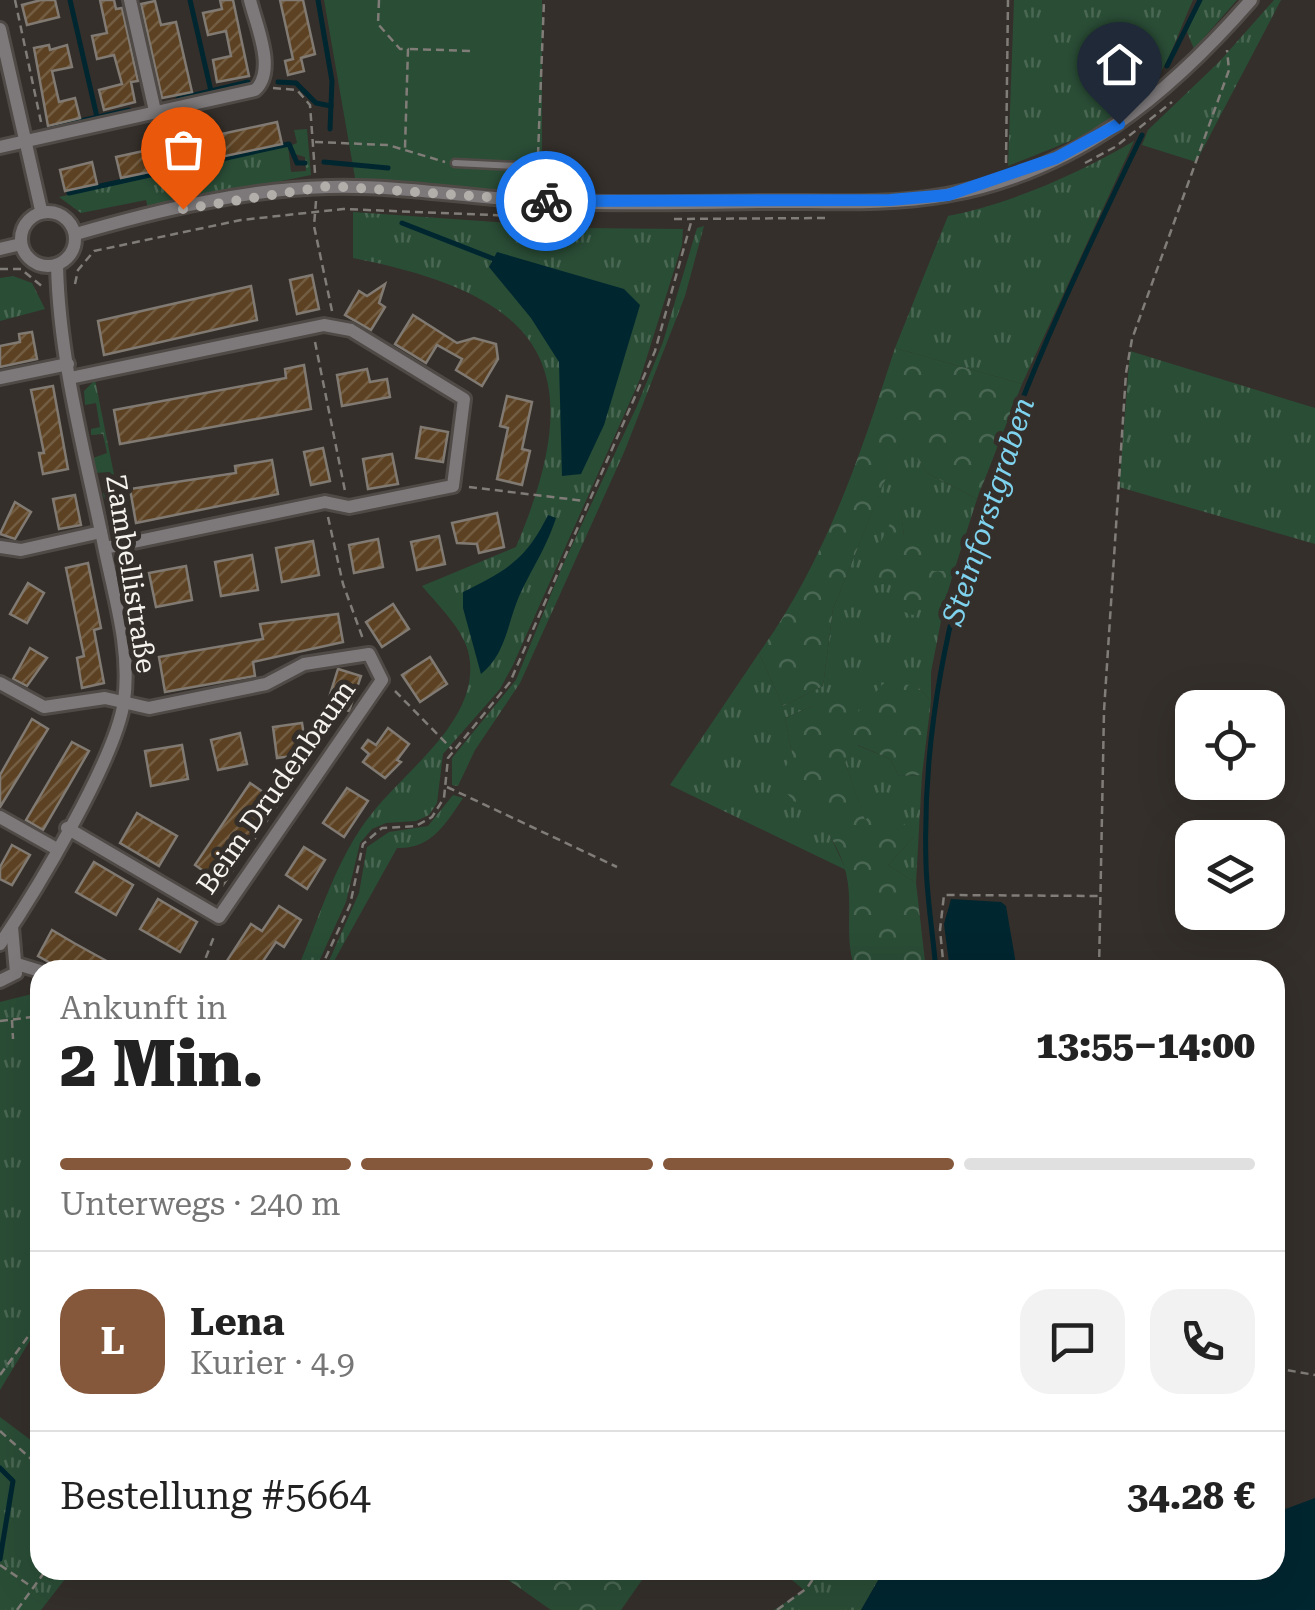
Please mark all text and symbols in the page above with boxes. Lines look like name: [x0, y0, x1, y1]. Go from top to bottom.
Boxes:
pin: [1077, 22, 1162, 125]
icon: home: [1092, 37, 1147, 92]
pin: [141, 107, 226, 210]
icon: bag: [156, 122, 211, 177]
courier: [496, 151, 596, 251]
icon: bike: [519, 174, 574, 229]
water label: Steinforstgraben: [934, 393, 1041, 630]
street label: Zambellistraße: [99, 472, 163, 676]
street label: Beim Drudenbaum: [190, 674, 362, 900]
map controls: [1175, 690, 1285, 930]
button: locate: [1175, 690, 1285, 800]
button: layers: [1175, 820, 1285, 930]
text: Ankunft in: [60, 989, 227, 1027]
text: 13:55–14:00: [1036, 1023, 1255, 1067]
text: 2 Min.: [60, 1026, 264, 1102]
text: Unterwegs · 240 m: [60, 1185, 340, 1223]
button: chat: [1020, 1289, 1125, 1394]
button: phone: [1150, 1289, 1255, 1394]
text: Lena: [190, 1300, 285, 1344]
text: L: [100, 1319, 125, 1363]
text: Kurier · 4.9: [190, 1344, 355, 1382]
text: Bestellung #5664: [60, 1474, 371, 1518]
text: 34.28 €: [1127, 1474, 1255, 1518]

